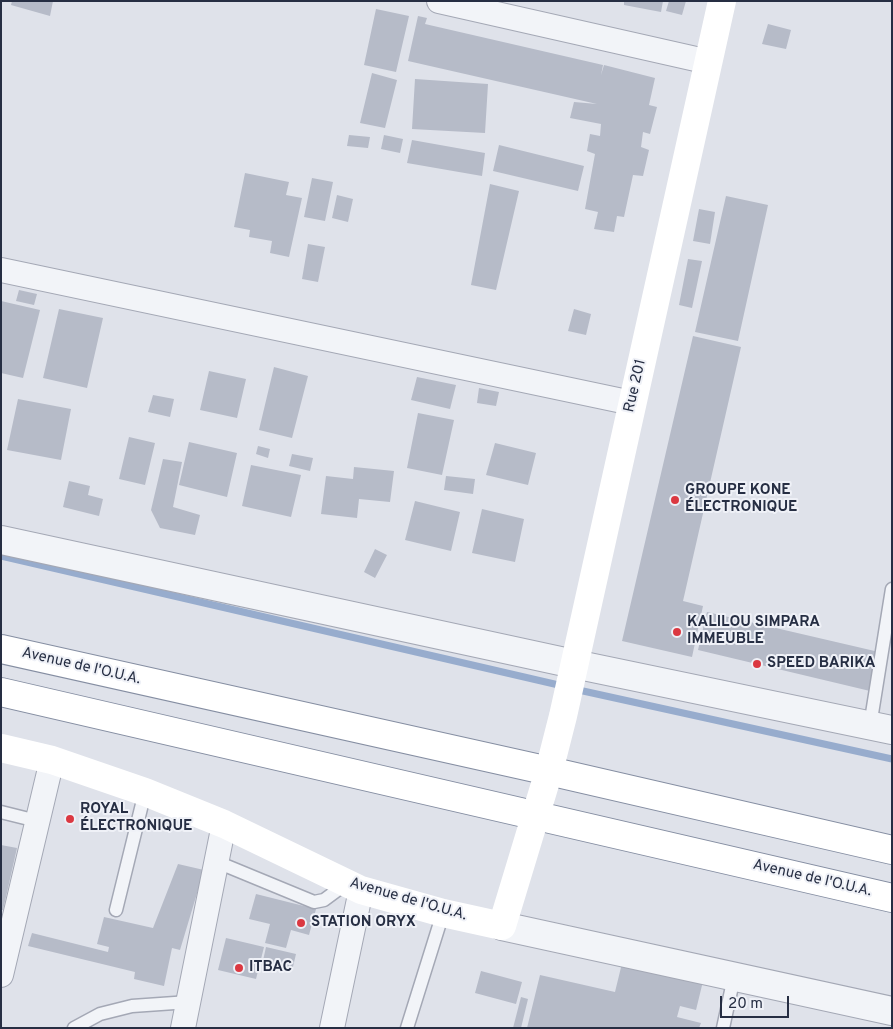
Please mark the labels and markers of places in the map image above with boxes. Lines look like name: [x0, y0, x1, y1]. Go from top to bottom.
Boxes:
place label: GROUPE KONE ÉLECTRONIQUE: [685, 482, 797, 517]
marker: GROUPE KONE ÉLECTRONIQUE: [669, 494, 681, 506]
place label: KALILOU SIMPARA IMMEUBLE: [687, 614, 820, 649]
marker: KALILOU SIMPARA IMMEUBLE: [671, 626, 683, 638]
place label: SPEED BARIKA: [767, 655, 875, 673]
marker: SPEED BARIKA: [751, 658, 763, 670]
place label: ROYAL ÉLECTRONIQUE: [80, 801, 192, 836]
marker: ROYAL ÉLECTRONIQUE: [64, 813, 76, 825]
place label: STATION ORYX: [311, 914, 416, 932]
marker: STATION ORYX: [295, 917, 307, 929]
place label: ITBAC: [249, 959, 292, 977]
marker: ITBAC: [233, 962, 245, 974]

